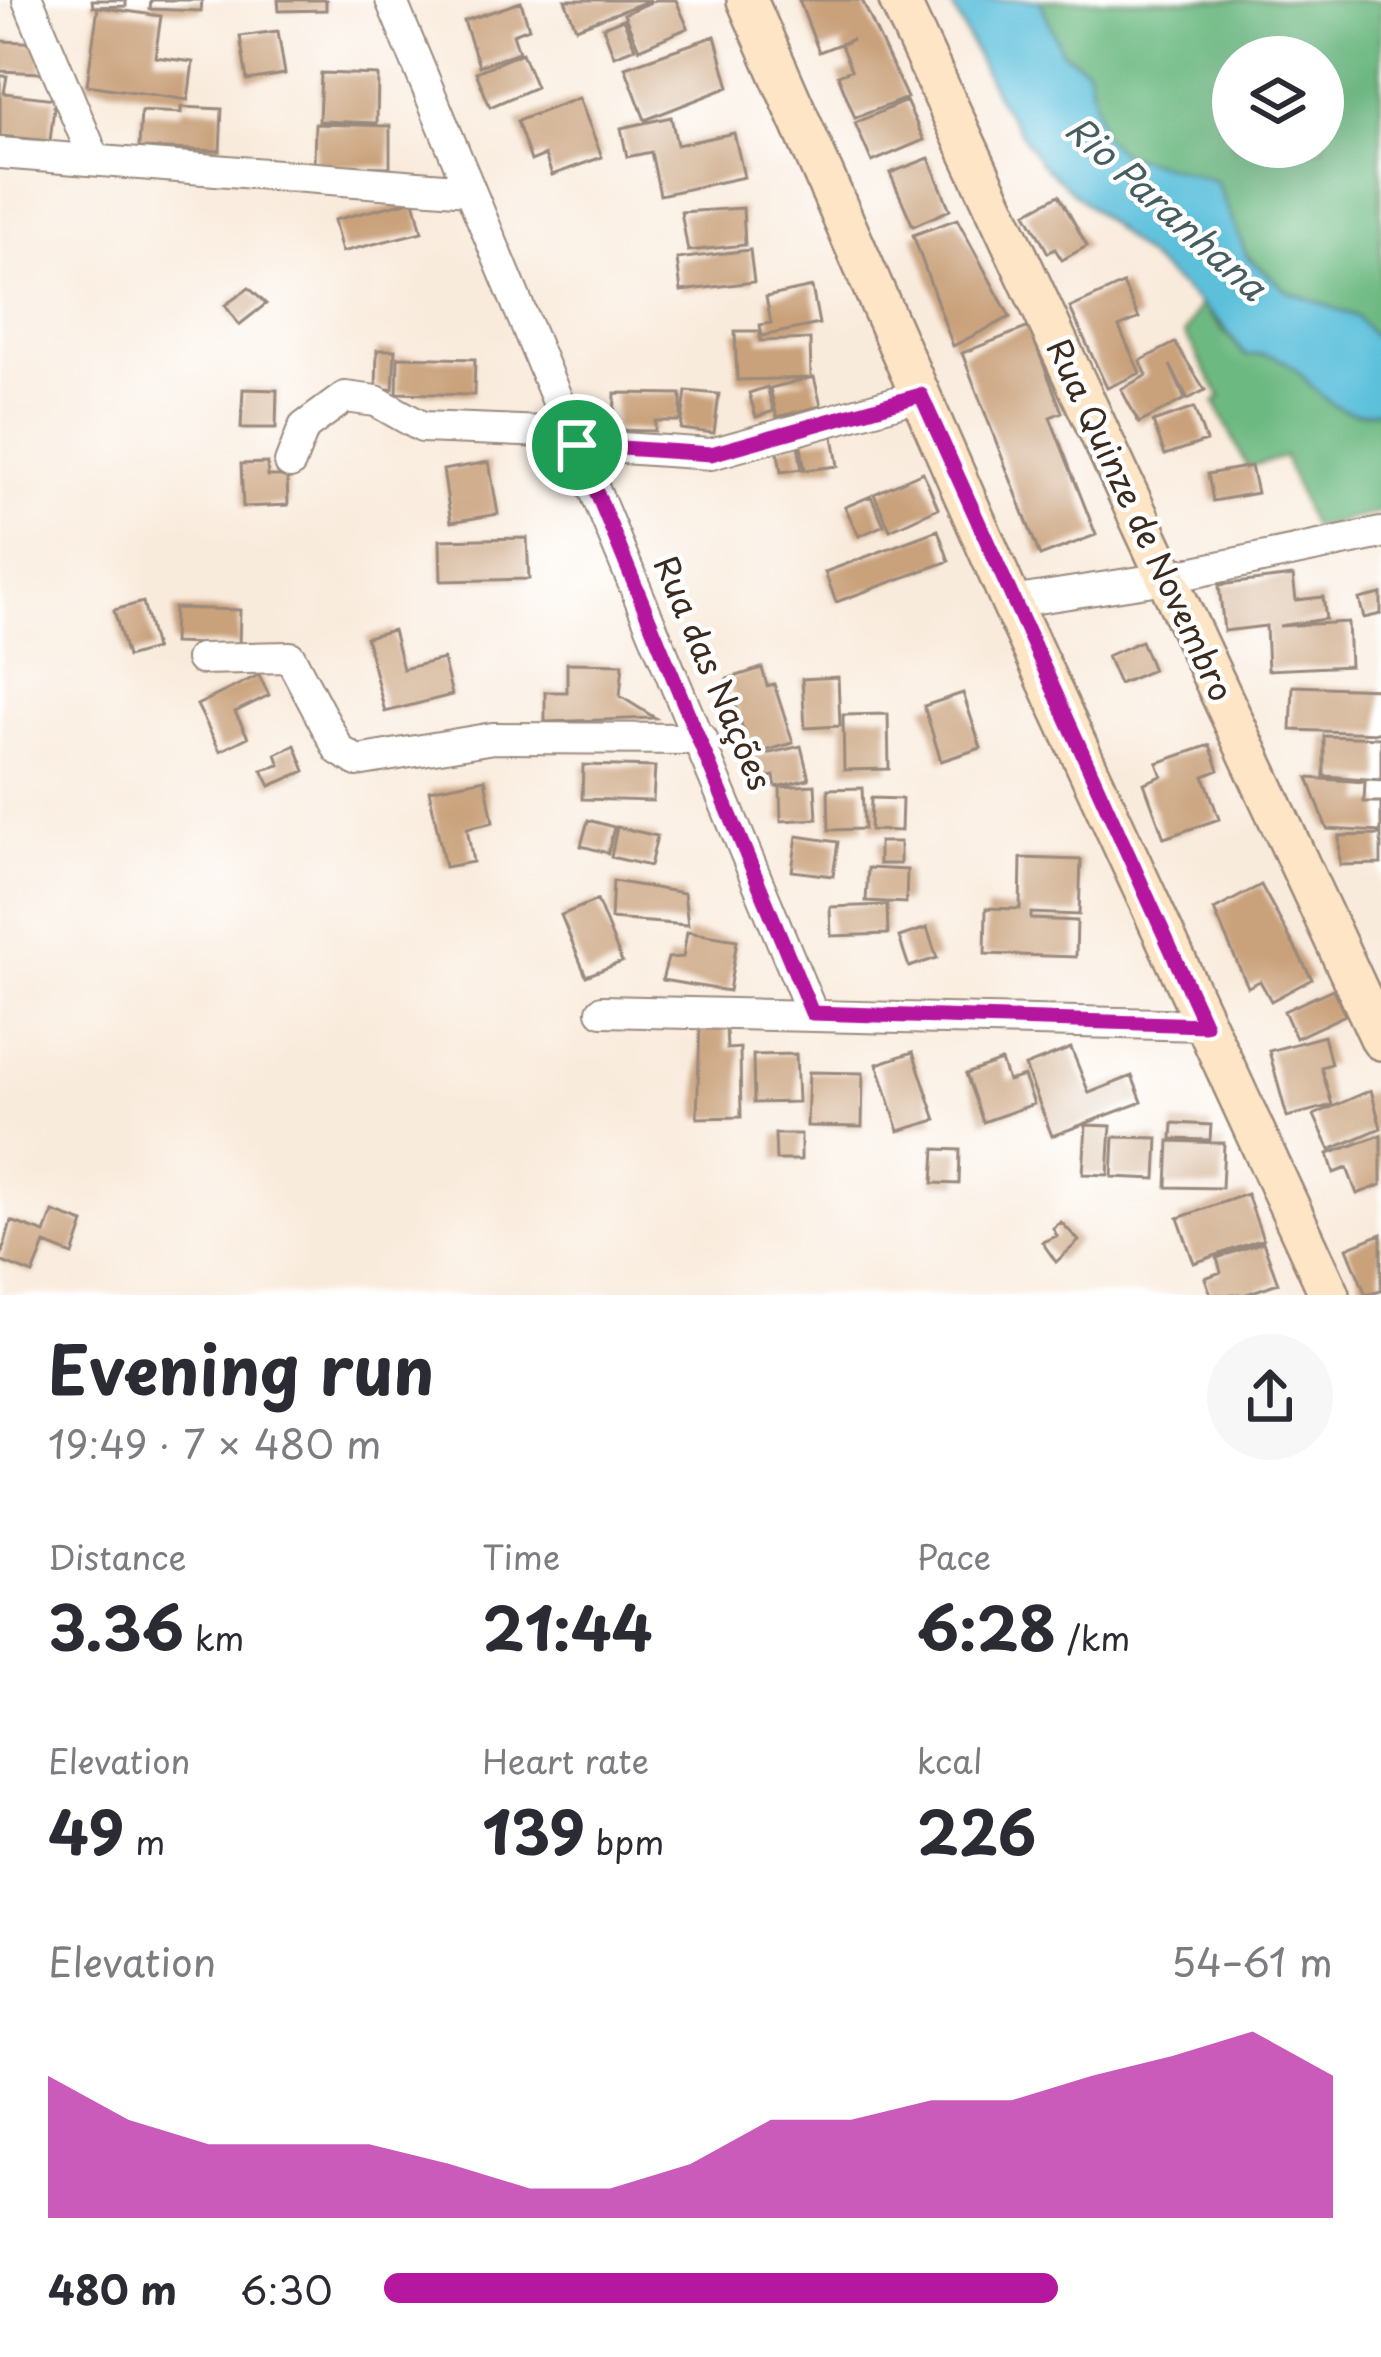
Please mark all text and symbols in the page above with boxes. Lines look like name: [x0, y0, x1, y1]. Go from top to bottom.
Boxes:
map controls: [1212, 36, 1344, 168]
button: layers: [1212, 36, 1344, 168]
water label: Rio Paranhana: [1055, 101, 1281, 312]
street label: Rua Quinze de Novembro: [1036, 330, 1248, 709]
pin: [526, 394, 628, 496]
icon: arrive: [544, 412, 610, 478]
street label: Rua das Nações: [643, 547, 787, 797]
text: Evening run: [48, 1318, 434, 1417]
button: share: [1207, 1334, 1333, 1460]
text: 19:49 · 7 × 480 m: [48, 1413, 381, 1472]
text: Distance: [48, 1531, 186, 1581]
text: Time: [482, 1531, 560, 1581]
text: Pace: [917, 1531, 991, 1581]
text: 3.36: [48, 1581, 184, 1671]
text: 21:44: [482, 1581, 653, 1671]
text: 6:28: [917, 1581, 1056, 1671]
text: km: [184, 1612, 244, 1662]
text: /km: [1056, 1612, 1130, 1662]
text: Elevation: [48, 1735, 190, 1785]
text: Heart rate: [482, 1735, 649, 1785]
text: kcal: [917, 1735, 983, 1785]
text: 49: [48, 1785, 124, 1875]
text: 139: [482, 1785, 585, 1875]
text: 226: [917, 1785, 1036, 1875]
text: m: [124, 1816, 165, 1866]
text: bpm: [585, 1816, 664, 1866]
text: Elevation: [48, 1931, 216, 1990]
text: 54–61 m: [1171, 1931, 1333, 1990]
text: 480 m: [48, 2259, 177, 2318]
text: 6:30: [240, 2259, 333, 2318]

